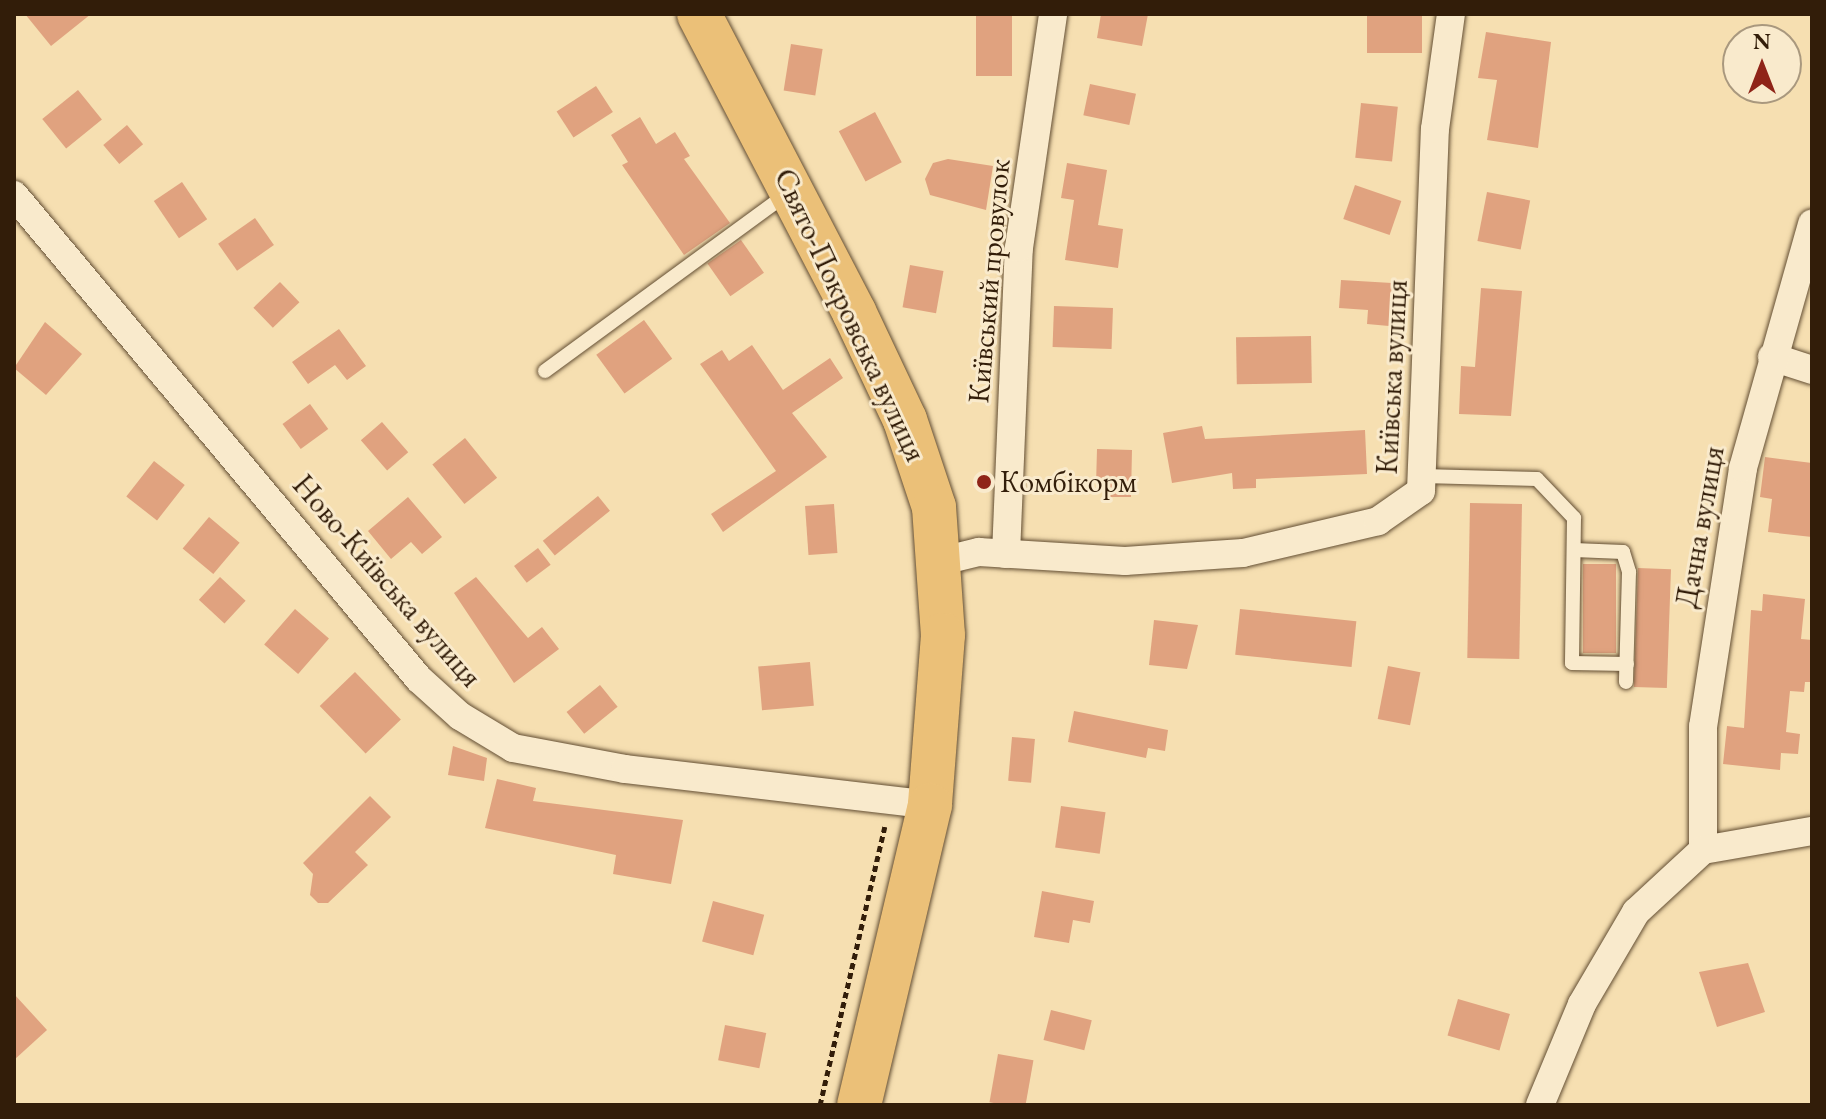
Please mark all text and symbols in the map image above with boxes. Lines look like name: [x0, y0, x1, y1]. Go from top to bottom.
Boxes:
north arrow: [1722, 24, 1802, 104]
text: N: [1753, 27, 1771, 56]
street label: Київський провулок: [960, 157, 1018, 405]
street label: Свято-Покровська вулиця: [766, 163, 934, 467]
street label: Київська вулиця: [1369, 279, 1415, 475]
street label: Дачна вулиця: [1668, 443, 1732, 611]
place label: Комбікорм: [1000, 464, 1137, 500]
street label: Ново-Київська вулиця: [285, 467, 489, 695]
marker: Комбікорм: [975, 473, 993, 491]

